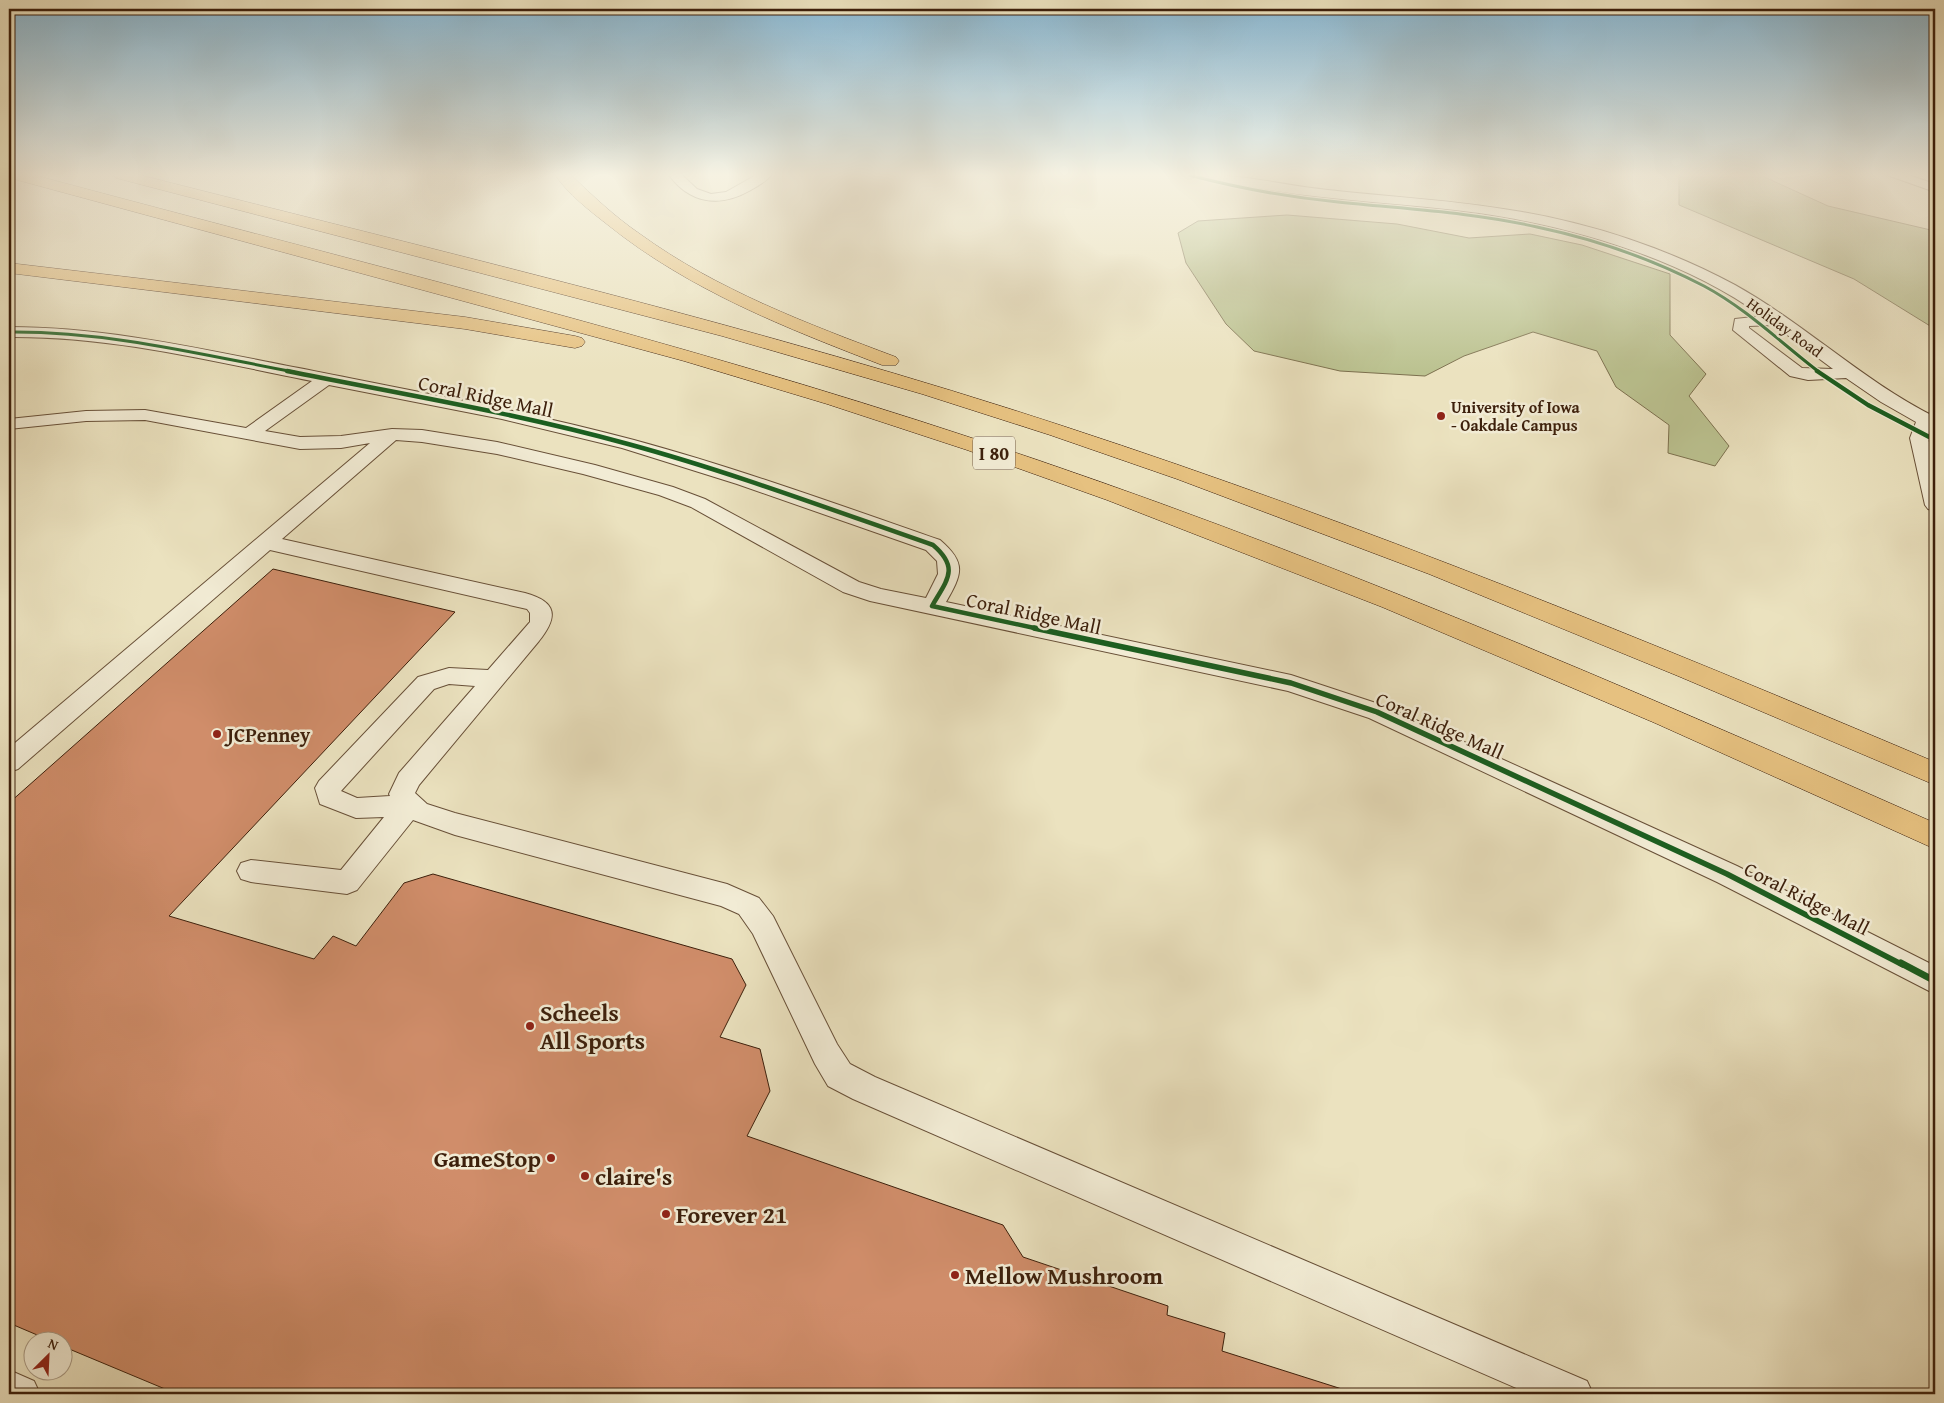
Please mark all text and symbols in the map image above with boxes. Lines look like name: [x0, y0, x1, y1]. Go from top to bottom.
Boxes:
street label: Holiday Road: [1742, 291, 1828, 363]
street label: Coral Ridge Mall: [416, 368, 556, 425]
place label: University of Iowa - Oakdale Campus: [1451, 395, 1580, 437]
marker: University of Iowa - Oakdale Campus: [1435, 410, 1447, 422]
road number: I 80: [973, 436, 1015, 469]
street label: Coral Ridge Mall: [964, 585, 1104, 642]
street label: Coral Ridge Mall: [1371, 684, 1509, 766]
place label: JCPenney: [224, 720, 311, 749]
marker: JCPenney: [211, 728, 223, 740]
street label: Coral Ridge Mall: [1739, 854, 1875, 942]
place label: Scheels All Sports: [540, 995, 645, 1058]
marker: Scheels All Sports: [524, 1020, 536, 1032]
place label: GameStop: [434, 1141, 541, 1176]
marker: GameStop: [545, 1152, 557, 1164]
place label: claire's: [595, 1159, 672, 1194]
marker: claire's: [579, 1170, 591, 1182]
place label: Forever 21: [676, 1197, 787, 1232]
marker: Forever 21: [660, 1208, 672, 1220]
place label: Mellow Mushroom: [965, 1258, 1163, 1293]
marker: Mellow Mushroom: [949, 1269, 961, 1281]
north arrow: [22, 1330, 72, 1380]
text: N: [45, 1333, 62, 1355]

